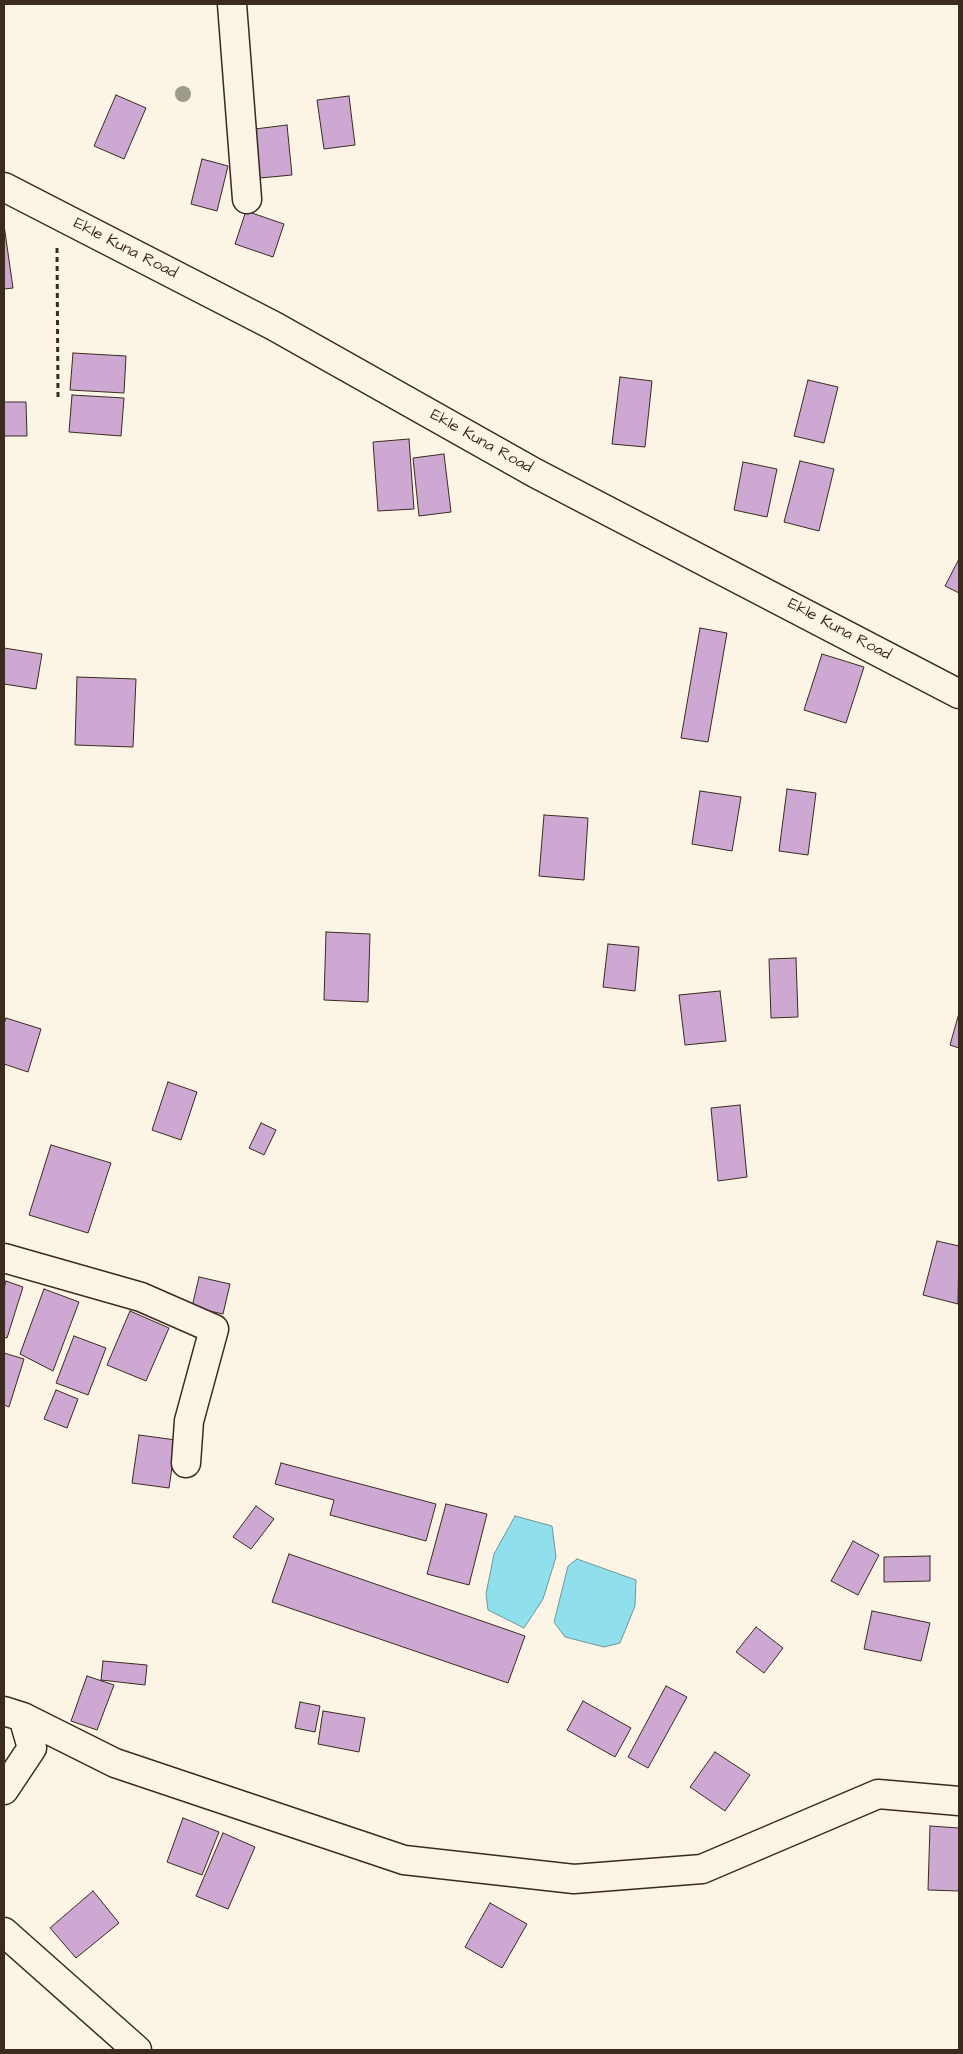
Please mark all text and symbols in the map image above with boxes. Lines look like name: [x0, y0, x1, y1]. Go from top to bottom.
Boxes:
street label: Ekle Kuna Road: [70, 215, 180, 283]
street label: Ekle Kuna Road: [426, 406, 536, 478]
street label: Ekle Kuna Road: [784, 595, 894, 665]

